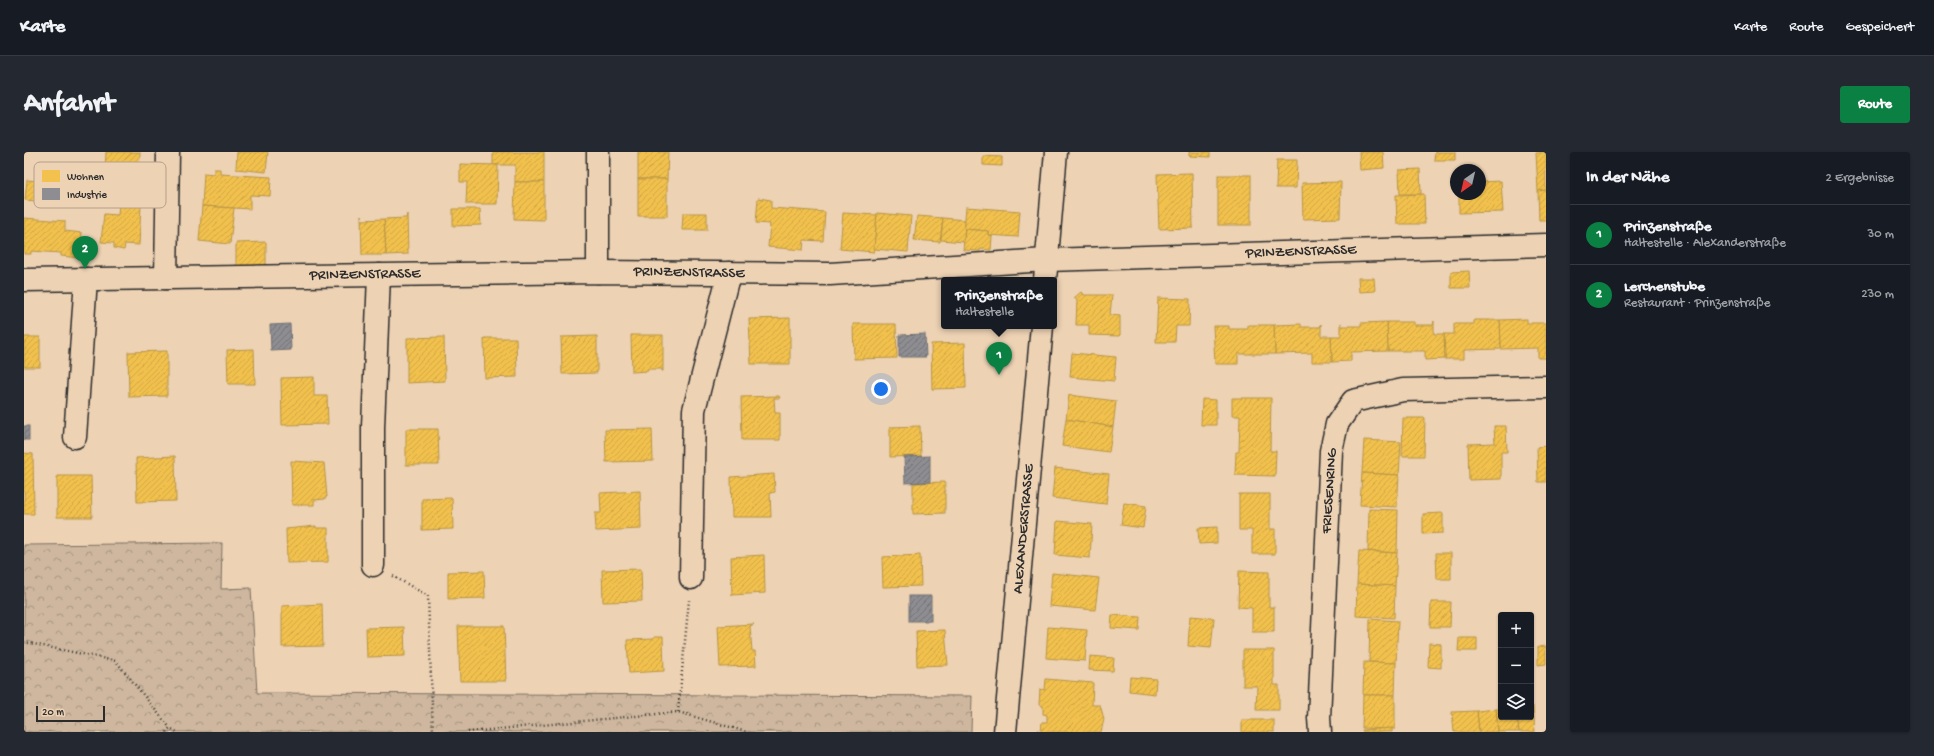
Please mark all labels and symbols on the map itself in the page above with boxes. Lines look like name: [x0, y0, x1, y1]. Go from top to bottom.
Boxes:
legend: [34, 162, 166, 208]
north arrow: [1450, 164, 1486, 200]
text: Wohnen: [67, 172, 105, 184]
text: Industrie: [67, 190, 107, 202]
pin: 2: [72, 236, 98, 269]
street label: PRINZENSTRASSE: [1244, 241, 1357, 263]
street label: PRINZENSTRASSE: [632, 263, 745, 283]
street label: PRINZENSTRASSE: [308, 265, 421, 285]
pin: 1: [986, 342, 1012, 375]
your location: [871, 379, 891, 399]
street label: FRIESENRING: [1318, 447, 1342, 535]
street label: ALEXANDERSTRASSE: [1009, 463, 1039, 595]
scale bar: [36, 704, 105, 723]

